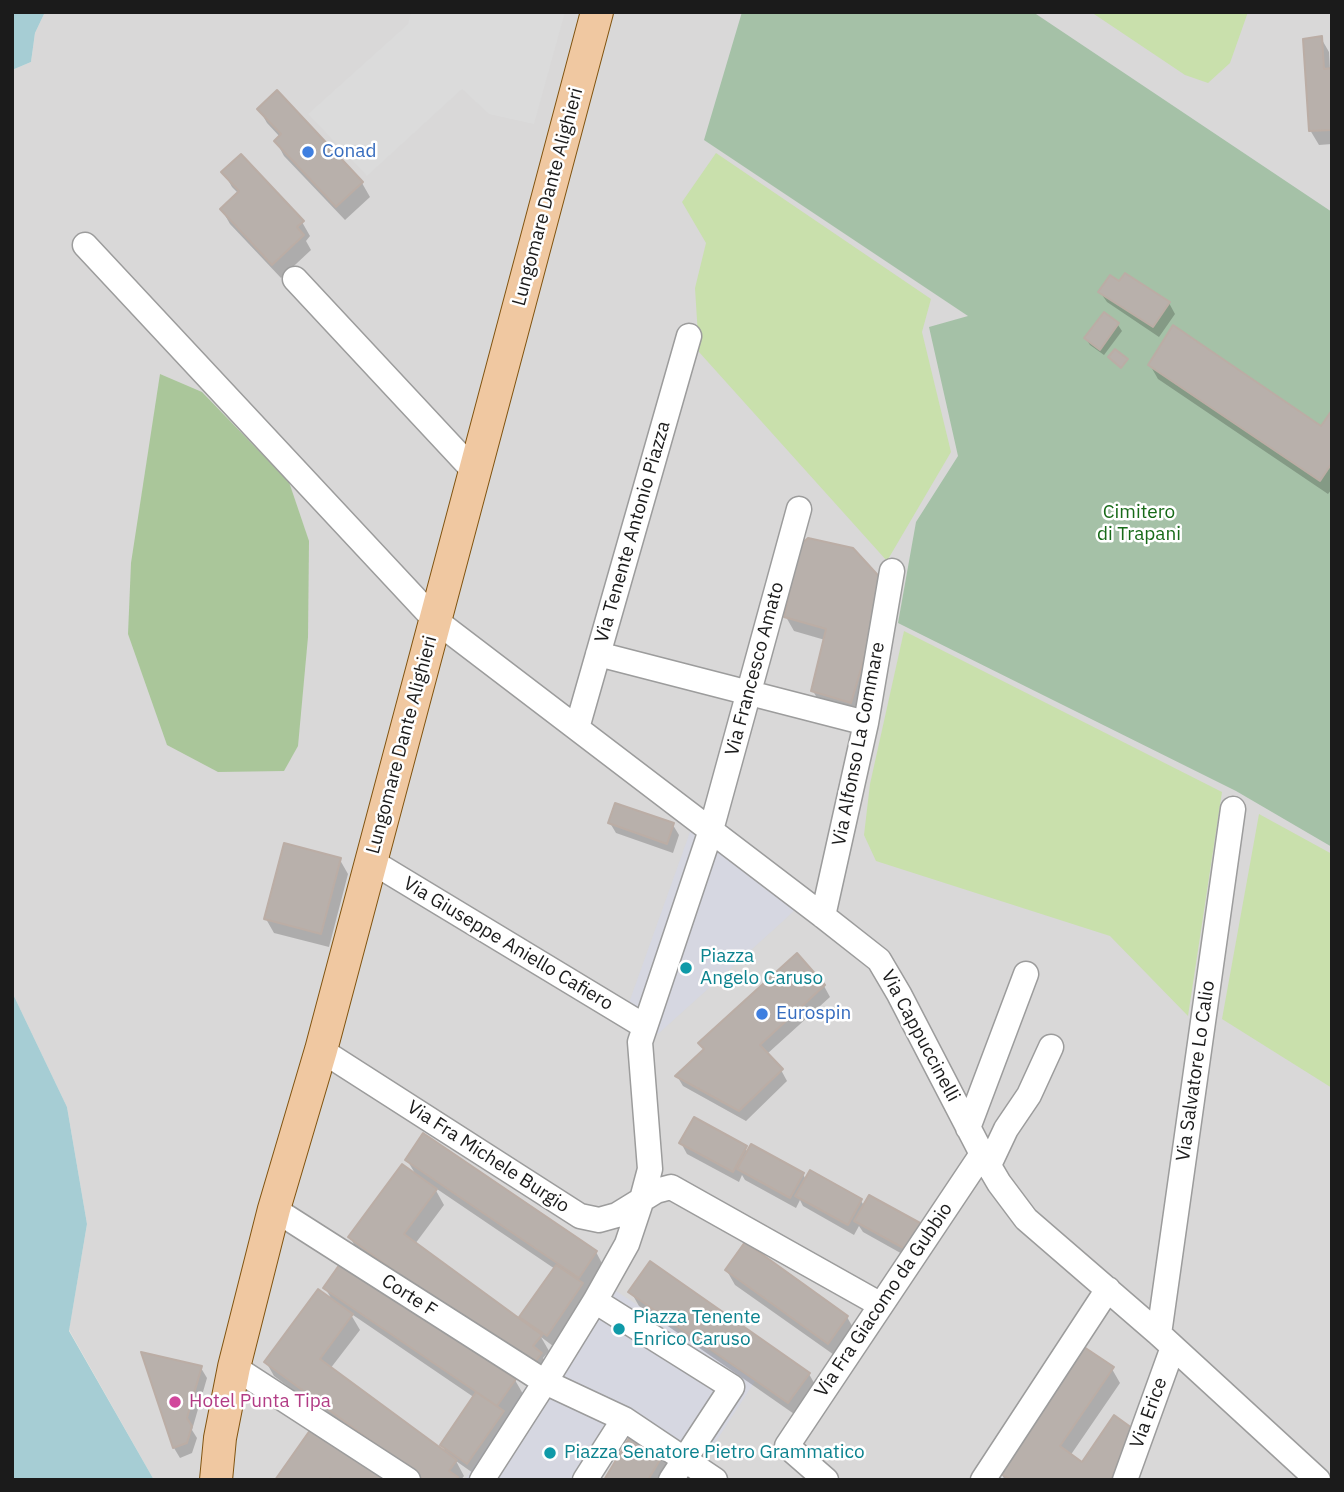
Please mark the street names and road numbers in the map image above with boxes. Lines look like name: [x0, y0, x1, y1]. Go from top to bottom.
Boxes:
street label: Lungomare Dante Alighieri: [508, 85, 588, 309]
street label: Via Tenente Antonio Piazza: [590, 419, 676, 645]
street label: Via Francesco Amato: [721, 580, 789, 758]
street label: Lungomare Dante Alighieri: [362, 633, 442, 857]
street label: Via Alfonso La Commare: [828, 640, 890, 848]
street label: Via Giuseppe Aniello Cafiero: [399, 872, 617, 1016]
street label: Via Cappuccinelli: [876, 966, 964, 1106]
street label: Via Salvatore Lo Calio: [1172, 979, 1220, 1163]
street label: Via Fra Michele Burgio: [403, 1096, 573, 1218]
street label: Via Fra Giacomo da Gubbio: [810, 1198, 958, 1402]
street label: Corte F: [377, 1270, 441, 1322]
street label: Via Erice: [1126, 1375, 1172, 1451]

